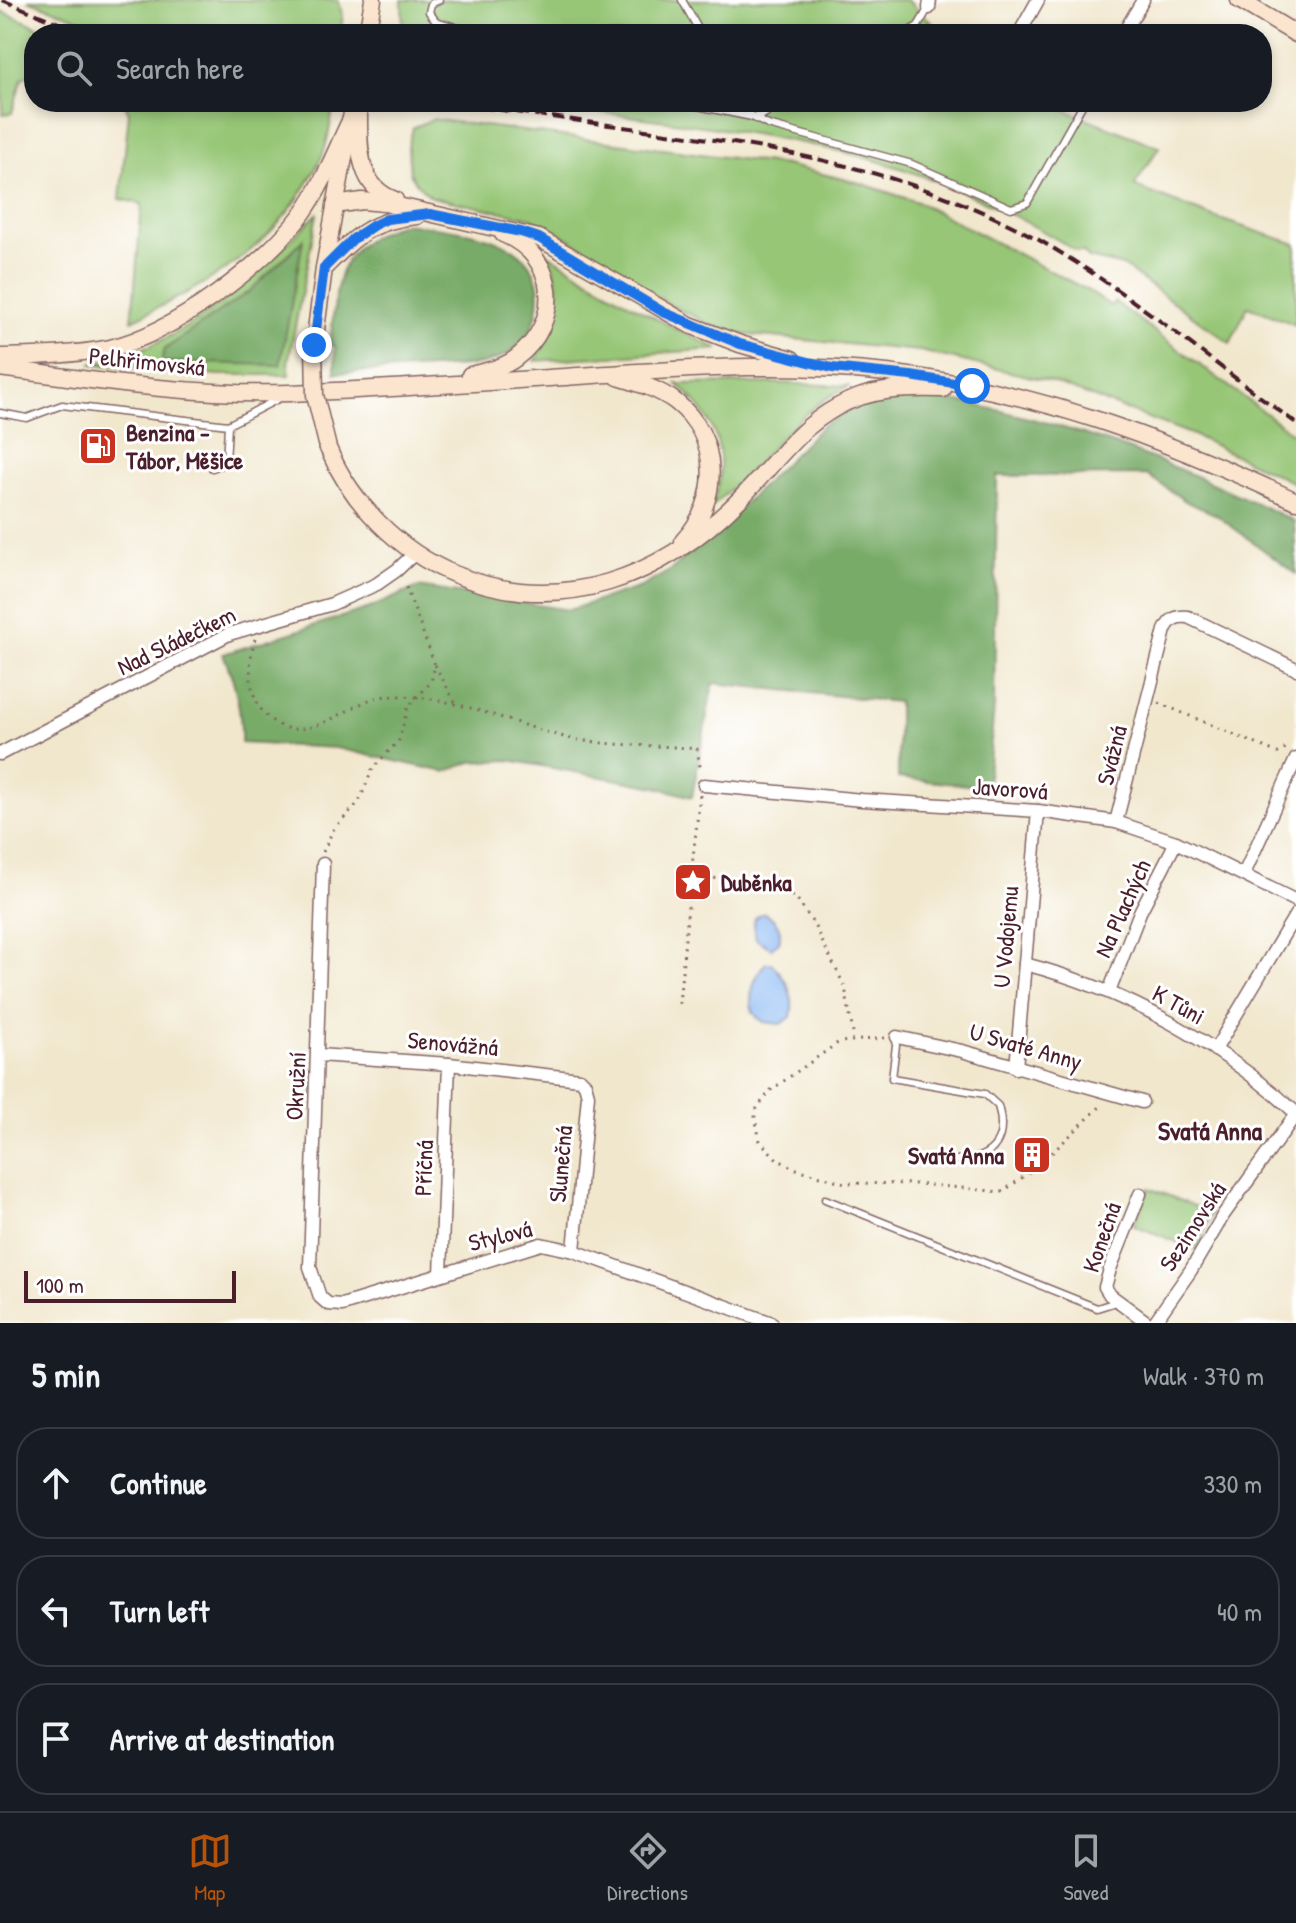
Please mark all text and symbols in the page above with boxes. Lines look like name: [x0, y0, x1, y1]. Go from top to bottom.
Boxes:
search box: [24, 24, 1272, 112]
icon: search: [52, 46, 96, 90]
text: Search here: [116, 48, 244, 88]
route end: [296, 327, 332, 363]
street label: Pelhřimovská: [87, 339, 207, 383]
route start: [954, 368, 990, 404]
place label: Benzina - Tábor, Měšice: [125, 416, 244, 476]
fuel station icon: Benzina - Tábor, Měšice: [77, 425, 119, 467]
street label: Nad Sládečkem: [111, 598, 241, 682]
street label: Svážná: [1088, 722, 1134, 788]
street label: Javorová: [971, 769, 1049, 807]
street label: Na Plachých: [1086, 854, 1158, 962]
place icon: Duběnka: [672, 861, 714, 903]
place label: Duběnka: [721, 866, 792, 898]
street label: U Vodojemu: [985, 884, 1025, 989]
street label: K Tůni: [1147, 977, 1211, 1031]
street label: U Svaté Anny: [966, 1015, 1086, 1077]
street label: Senovážná: [406, 1023, 500, 1063]
street label: Okružní: [277, 1051, 313, 1121]
district label: Svatá Anna: [1158, 1113, 1263, 1148]
street label: Slunečná: [541, 1124, 579, 1204]
building icon: Svatá Anna: [1011, 1134, 1053, 1176]
place label: Svatá Anna: [908, 1139, 1005, 1171]
street label: Příčná: [406, 1140, 440, 1196]
street label: Sezimovská: [1151, 1175, 1233, 1277]
street label: Konečná: [1074, 1198, 1128, 1276]
street label: Stylová: [465, 1212, 535, 1258]
scale bar: [24, 1267, 236, 1303]
text: 100 m: [36, 1270, 84, 1300]
text: 5 min: [32, 1352, 100, 1398]
text: Walk · 370 m: [1143, 1358, 1264, 1393]
icon: ahead: [34, 1461, 78, 1505]
text: Continue: [110, 1463, 207, 1503]
text: 330 m: [1203, 1466, 1262, 1501]
icon: left: [34, 1589, 78, 1633]
text: Turn left: [110, 1591, 209, 1631]
text: 40 m: [1217, 1594, 1262, 1629]
icon: arrive: [34, 1717, 78, 1761]
text: Arrive at destination: [110, 1719, 335, 1759]
tab: Map: [188, 1829, 232, 1907]
tab: Directions: [607, 1829, 688, 1907]
tab: Saved: [1063, 1829, 1108, 1907]

